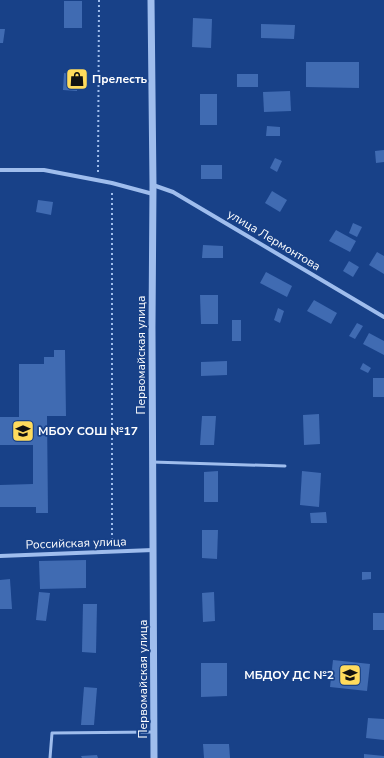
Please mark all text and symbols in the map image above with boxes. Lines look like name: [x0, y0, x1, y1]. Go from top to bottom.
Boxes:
shop icon: Прелесть: [64, 66, 90, 92]
place label: Прелесть: [92, 71, 148, 87]
street label: улица Лермонтова: [224, 206, 324, 274]
street label: Первомайская улица: [133, 296, 149, 414]
school or university icon: МБОУ СОШ №17: [10, 418, 36, 444]
place label: МБОУ СОШ №17: [38, 423, 138, 439]
street label: Российская улица: [25, 533, 127, 553]
street label: Первомайская улица: [135, 620, 151, 738]
school or university icon: МБДОУ ДС №2: [337, 662, 363, 688]
place label: МБДОУ ДС №2: [244, 667, 334, 683]

